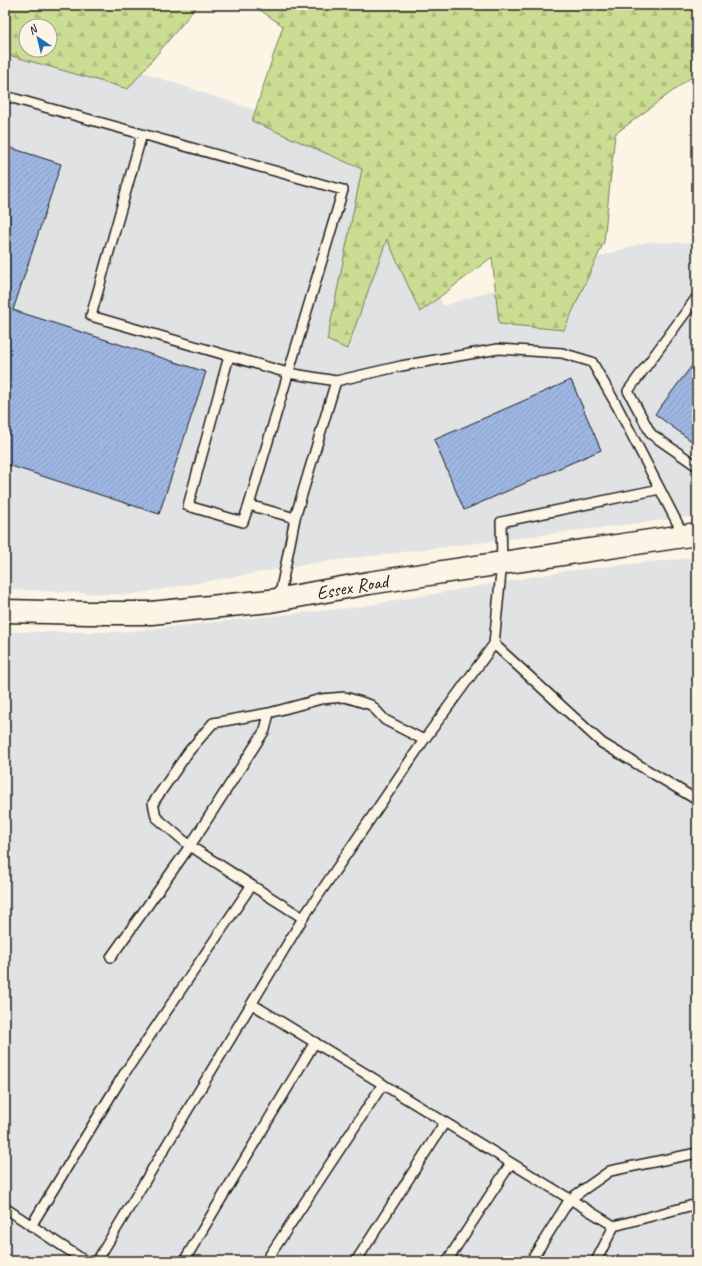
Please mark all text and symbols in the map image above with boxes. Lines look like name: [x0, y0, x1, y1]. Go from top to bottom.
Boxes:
north arrow: [18, 18, 58, 58]
text: N: [25, 21, 41, 37]
street label: Essex Road: [314, 569, 393, 605]

